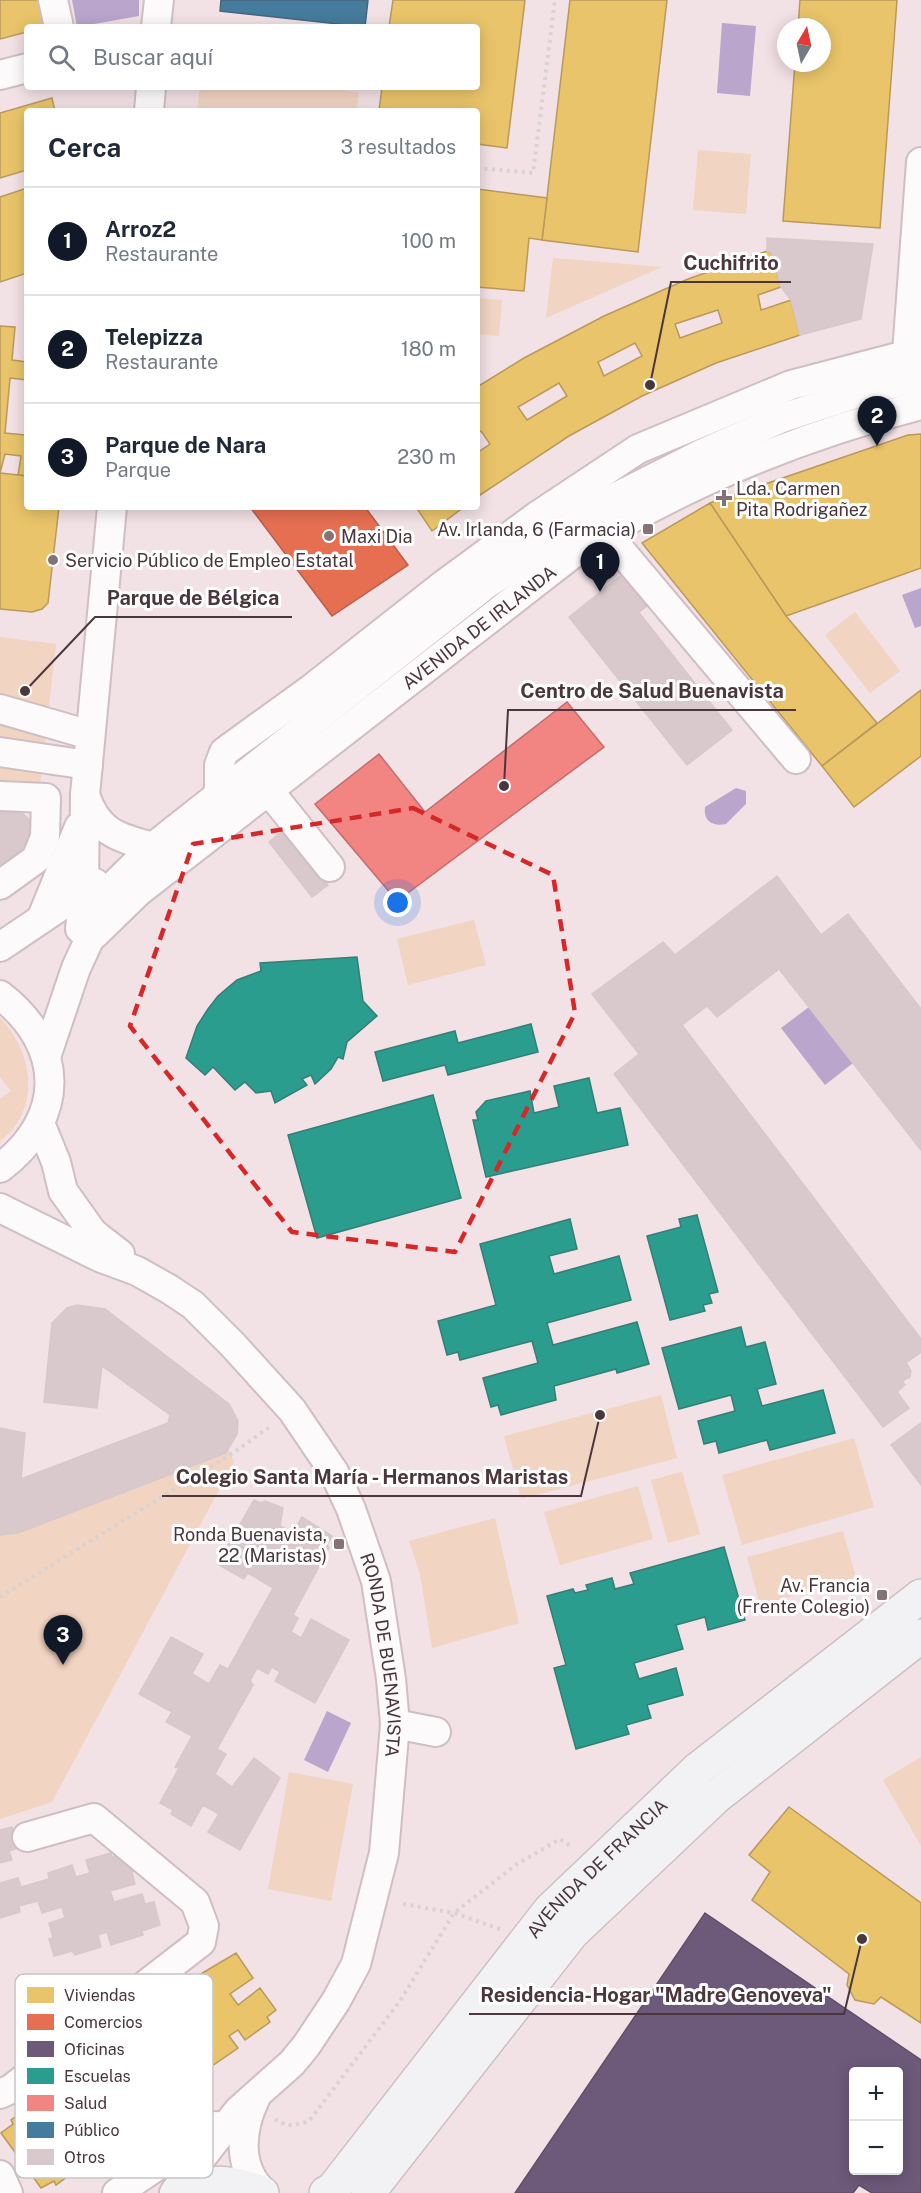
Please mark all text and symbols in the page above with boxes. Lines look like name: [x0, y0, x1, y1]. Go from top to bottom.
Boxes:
north arrow: [777, 18, 831, 72]
search box: [24, 24, 480, 90]
icon: search: [45, 41, 78, 74]
text: Buscar aquí: [93, 44, 213, 70]
text: Cerca: [48, 132, 121, 163]
text: 3 resultados: [340, 135, 456, 159]
text: Arroz2: [105, 216, 176, 242]
text: 1: [63, 229, 72, 253]
text: 100 m: [401, 229, 456, 253]
text: Restaurante: [105, 242, 218, 266]
callout: Cuchifrito: [671, 244, 791, 282]
text: Cuchifrito: [683, 251, 779, 275]
text: Telepizza: [105, 324, 203, 350]
text: 2: [61, 337, 74, 361]
text: 180 m: [401, 337, 456, 361]
text: Restaurante: [105, 350, 218, 374]
pin: 2: [858, 396, 896, 446]
text: Parque de Nara: [105, 432, 266, 458]
text: 3: [61, 445, 74, 469]
text: 230 m: [397, 445, 456, 469]
text: Parque: [105, 458, 171, 482]
place label: Lda. Carmen Pita Rodrigañez: [736, 478, 867, 520]
marker: Lda. Carmen Pita Rodrigañez: [717, 491, 731, 505]
place label: Av. Irlanda, 6 (Farmacia): [437, 519, 636, 540]
marker: Av. Irlanda, 6 (Farmacia): [641, 522, 655, 536]
place label: Maxi Dia: [341, 526, 413, 547]
marker: Maxi Dia: [322, 529, 336, 543]
pin: 1: [580, 542, 620, 592]
place label: Servicio Público de Empleo Estatal: [65, 550, 354, 571]
marker: Servicio Público de Empleo Estatal: [46, 553, 60, 567]
street label: AVENIDA DE IRLANDA: [398, 560, 560, 693]
callout: Parque de Bélgica: [95, 579, 292, 617]
text: Parque de Bélgica: [107, 586, 279, 610]
callout: Centro de Salud Buenavista: [508, 672, 796, 710]
text: Centro de Salud Buenavista: [520, 679, 784, 703]
your location: [383, 888, 412, 917]
callout: Colegio Santa María - Hermanos Maristas: [162, 1458, 581, 1496]
text: Colegio Santa María - Hermanos Maristas: [176, 1465, 568, 1489]
place label: Ronda Buenavista, 22 (Maristas): [173, 1524, 327, 1566]
marker: Ronda Buenavista, 22 (Maristas): [332, 1537, 346, 1551]
street label: RONDA DE BUENAVISTA: [356, 1550, 405, 1759]
place label: Av. Francia (Frente Colegio): [737, 1575, 870, 1617]
marker: Av. Francia (Frente Colegio): [875, 1588, 889, 1602]
pin: 3: [44, 1616, 82, 1665]
street label: AVENIDA DE FRANCIA: [522, 1794, 671, 1942]
legend: [15, 1974, 213, 2178]
callout: Residencia-Hogar "Madre Genoveva": [469, 1976, 844, 2014]
text: Residencia-Hogar "Madre Genoveva": [480, 1983, 832, 2007]
text: Viviendas: [64, 1986, 135, 2005]
text: Comercios: [64, 2013, 143, 2032]
text: Oficinas: [64, 2040, 125, 2059]
text: Escuelas: [64, 2067, 131, 2086]
map controls: [849, 2067, 903, 2175]
button: +: [849, 2067, 903, 2121]
text: Salud: [64, 2094, 107, 2113]
text: Público: [64, 2121, 120, 2140]
button: −: [849, 2121, 903, 2175]
text: Otros: [64, 2148, 105, 2167]

